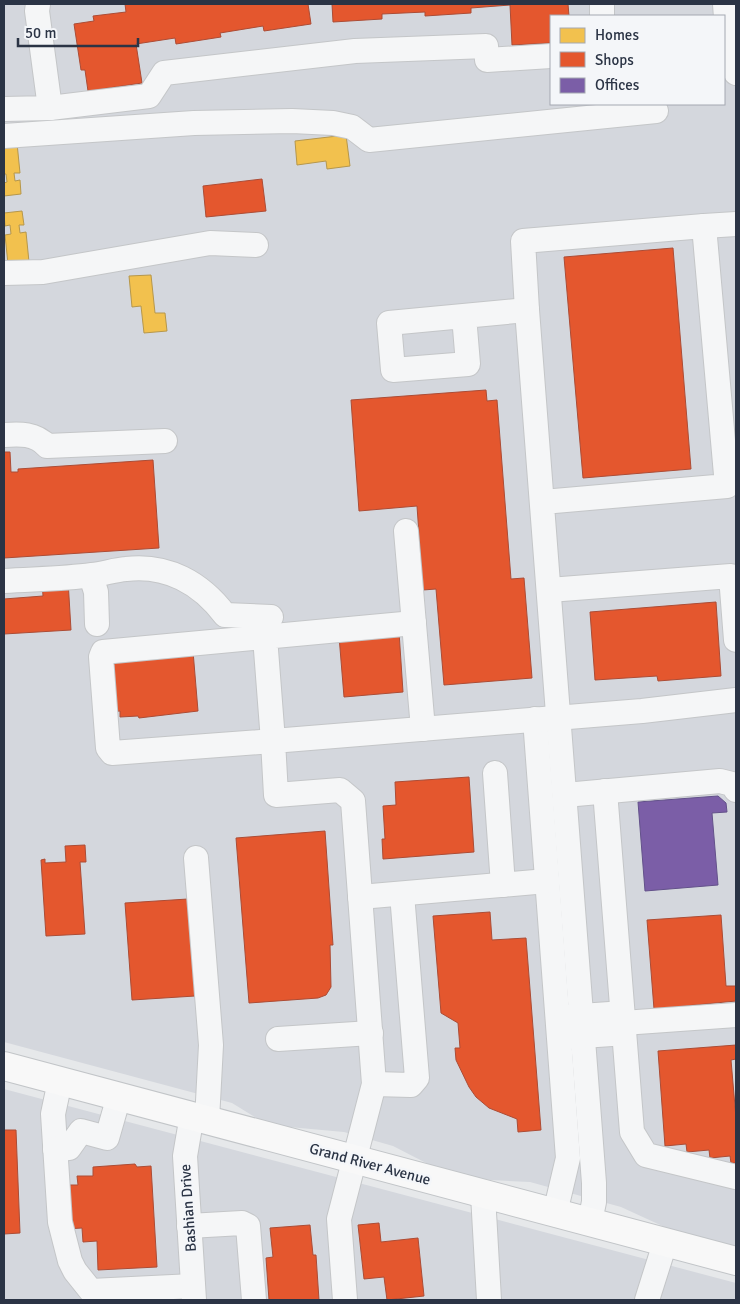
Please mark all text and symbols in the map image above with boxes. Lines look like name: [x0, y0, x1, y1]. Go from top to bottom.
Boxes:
scale bar: [18, 15, 138, 47]
legend: [550, 15, 725, 105]
text: 50 m: [25, 24, 56, 42]
text: Homes: [595, 26, 639, 44]
text: Shops: [595, 51, 634, 69]
text: Offices: [595, 76, 640, 94]
street label: Grand River Avenue: [307, 1139, 433, 1189]
street label: Bashian Drive: [176, 1163, 200, 1253]

